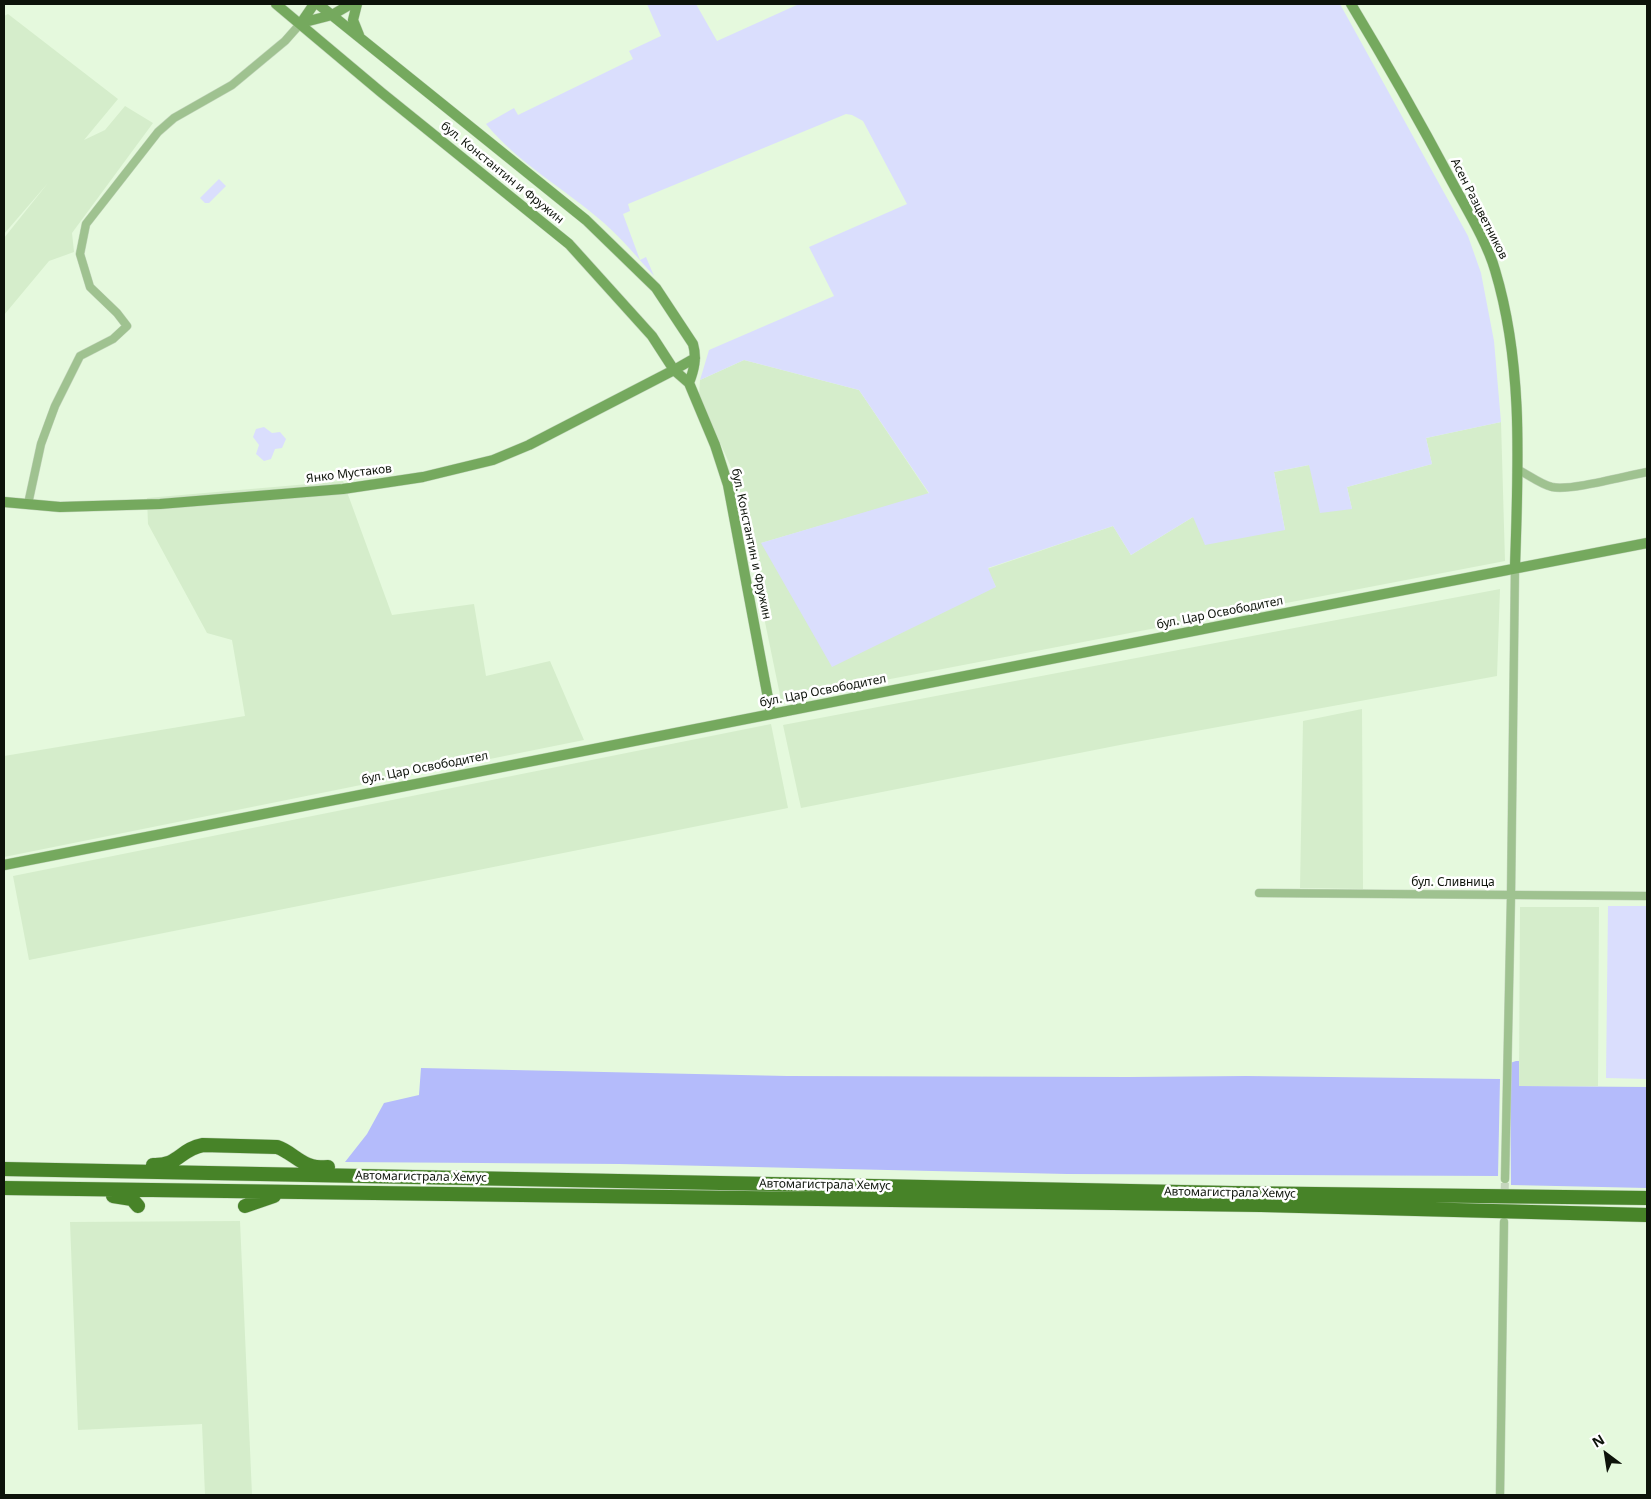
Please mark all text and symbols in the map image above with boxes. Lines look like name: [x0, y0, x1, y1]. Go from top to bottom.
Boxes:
street label: бул. Константин и Фружин: [438, 119, 566, 227]
street label: Асен Разцветников: [1447, 156, 1511, 262]
street label: Янко Мустаков: [305, 462, 393, 486]
street label: бул. Константин и Фружин: [728, 467, 774, 621]
street label: бул. Цар Освободител: [1155, 594, 1285, 632]
street label: бул. Цар Освободител: [758, 672, 888, 710]
street label: бул. Цар Освободител: [360, 749, 490, 787]
street label: бул. Сливница: [1411, 876, 1495, 890]
street label: Автомагистрала Хемус: [355, 1169, 487, 1185]
street label: Автомагистрала Хемус: [759, 1177, 891, 1193]
street label: Автомагистрала Хемус: [1164, 1185, 1296, 1201]
north arrow: [1581, 1429, 1631, 1479]
text: N: [1588, 1430, 1608, 1452]

